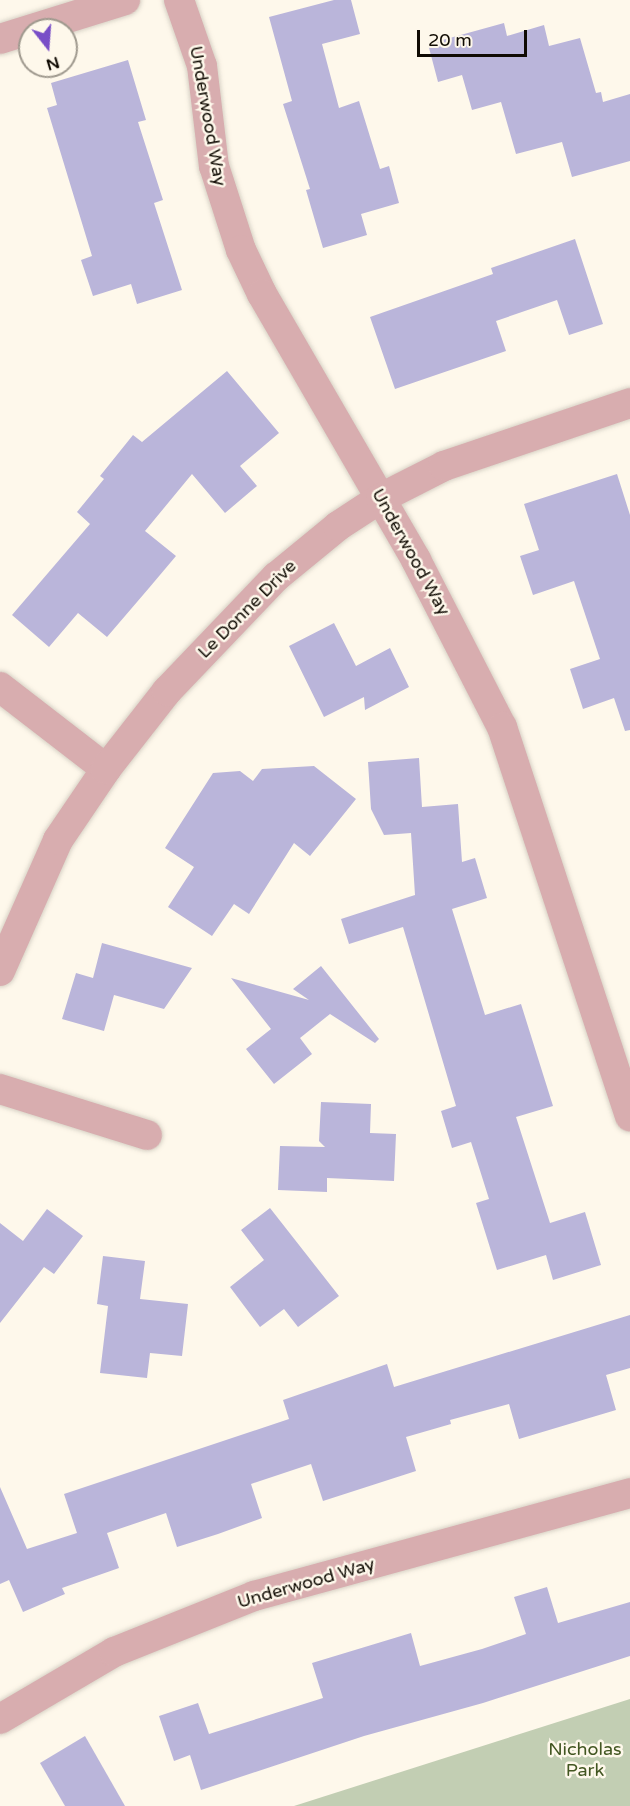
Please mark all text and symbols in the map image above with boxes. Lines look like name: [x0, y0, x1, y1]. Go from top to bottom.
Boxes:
north arrow: [18, 18, 78, 78]
scale bar: [420, 18, 530, 56]
text: 20 m: [428, 29, 472, 51]
street label: Underwood Way: [185, 44, 231, 188]
text: N: [44, 52, 62, 75]
street label: Underwood Way: [367, 485, 455, 619]
street label: Le Donne Drive: [193, 555, 301, 663]
street label: Underwood Way: [235, 1553, 377, 1613]
park label: Nicholas Park: [548, 1739, 622, 1782]

